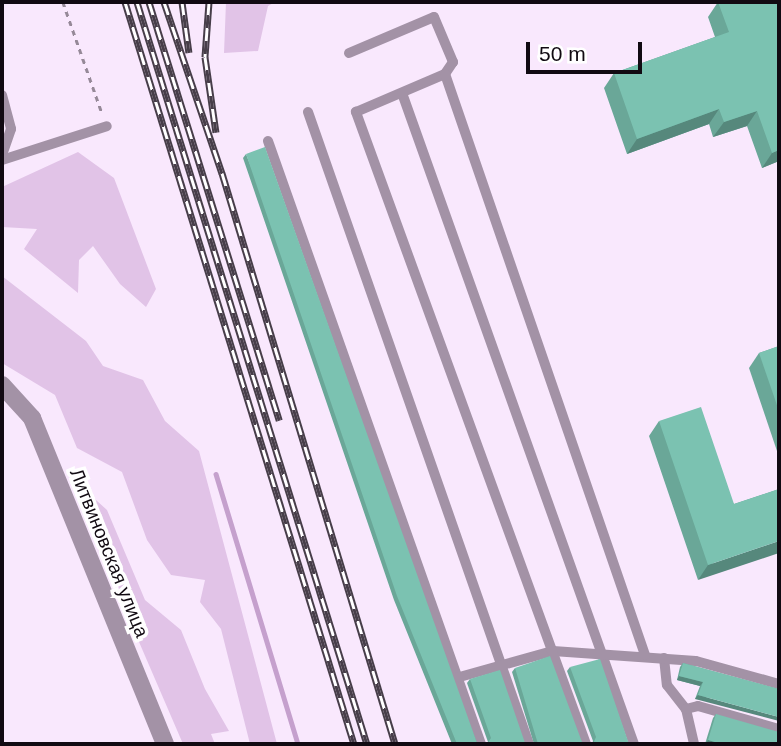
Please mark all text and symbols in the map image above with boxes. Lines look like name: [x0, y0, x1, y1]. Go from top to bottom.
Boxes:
scale bar: [529, 28, 644, 72]
text: 50 m: [539, 42, 586, 65]
street label: Литвиновская улица: [65, 465, 153, 641]

